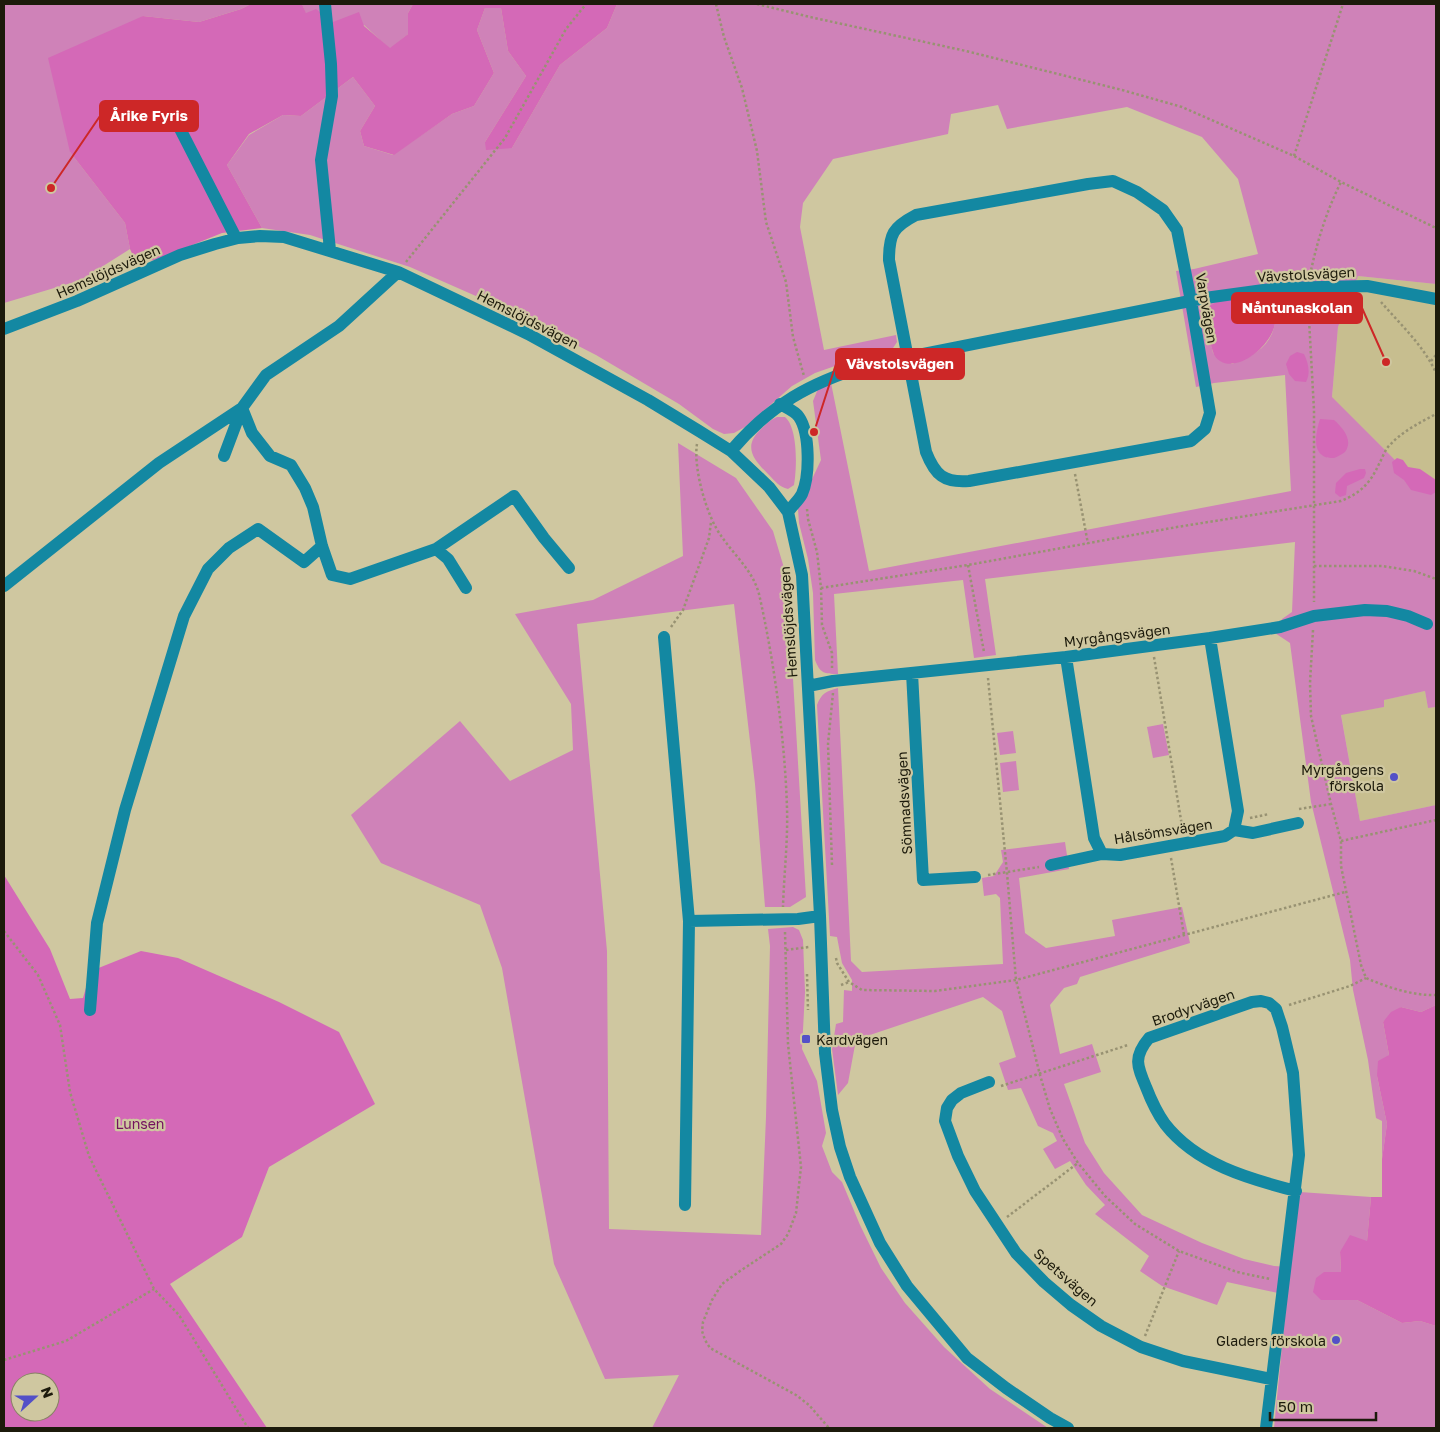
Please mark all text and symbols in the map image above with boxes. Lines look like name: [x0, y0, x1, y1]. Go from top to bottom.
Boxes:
callout: Årike Fyris: [100, 101, 198, 131]
text: Årike Fyris: [110, 106, 188, 124]
street label: Hemslöjdsvägen: [53, 240, 163, 302]
street label: Vävstolsvägen: [1256, 263, 1356, 285]
street label: Varpvägen: [1192, 272, 1222, 344]
street label: Hemslöjdsvägen: [474, 286, 582, 352]
callout: Nåntunaskolan: [1232, 293, 1362, 323]
text: Nåntunaskolan: [1242, 298, 1352, 316]
callout: Vävstolsvägen: [836, 349, 964, 379]
text: Vävstolsvägen: [846, 354, 954, 372]
street label: Hemslöjdsvägen: [776, 566, 800, 678]
street label: Myrgångsvägen: [1063, 620, 1171, 650]
street label: Sömnadsvägen: [893, 751, 915, 855]
place label: Myrgångens förskola: [1301, 761, 1384, 794]
marker: Myrgångens förskola: [1388, 771, 1400, 783]
street label: Hålsömsvägen: [1113, 815, 1213, 847]
street label: Brodyrvägen: [1149, 985, 1237, 1029]
place label: Kardvägen: [816, 1031, 888, 1048]
marker: Kardvägen: [800, 1033, 812, 1045]
park label: Lunsen: [116, 1115, 164, 1132]
street label: Spetsvägen: [1030, 1244, 1102, 1310]
place label: Gladers förskola: [1216, 1332, 1326, 1349]
marker: Gladers förskola: [1330, 1334, 1342, 1346]
north arrow: [10, 1372, 60, 1422]
text: N: [38, 1384, 57, 1400]
scale bar: [1270, 1390, 1376, 1422]
text: 50 m: [1278, 1397, 1313, 1415]

